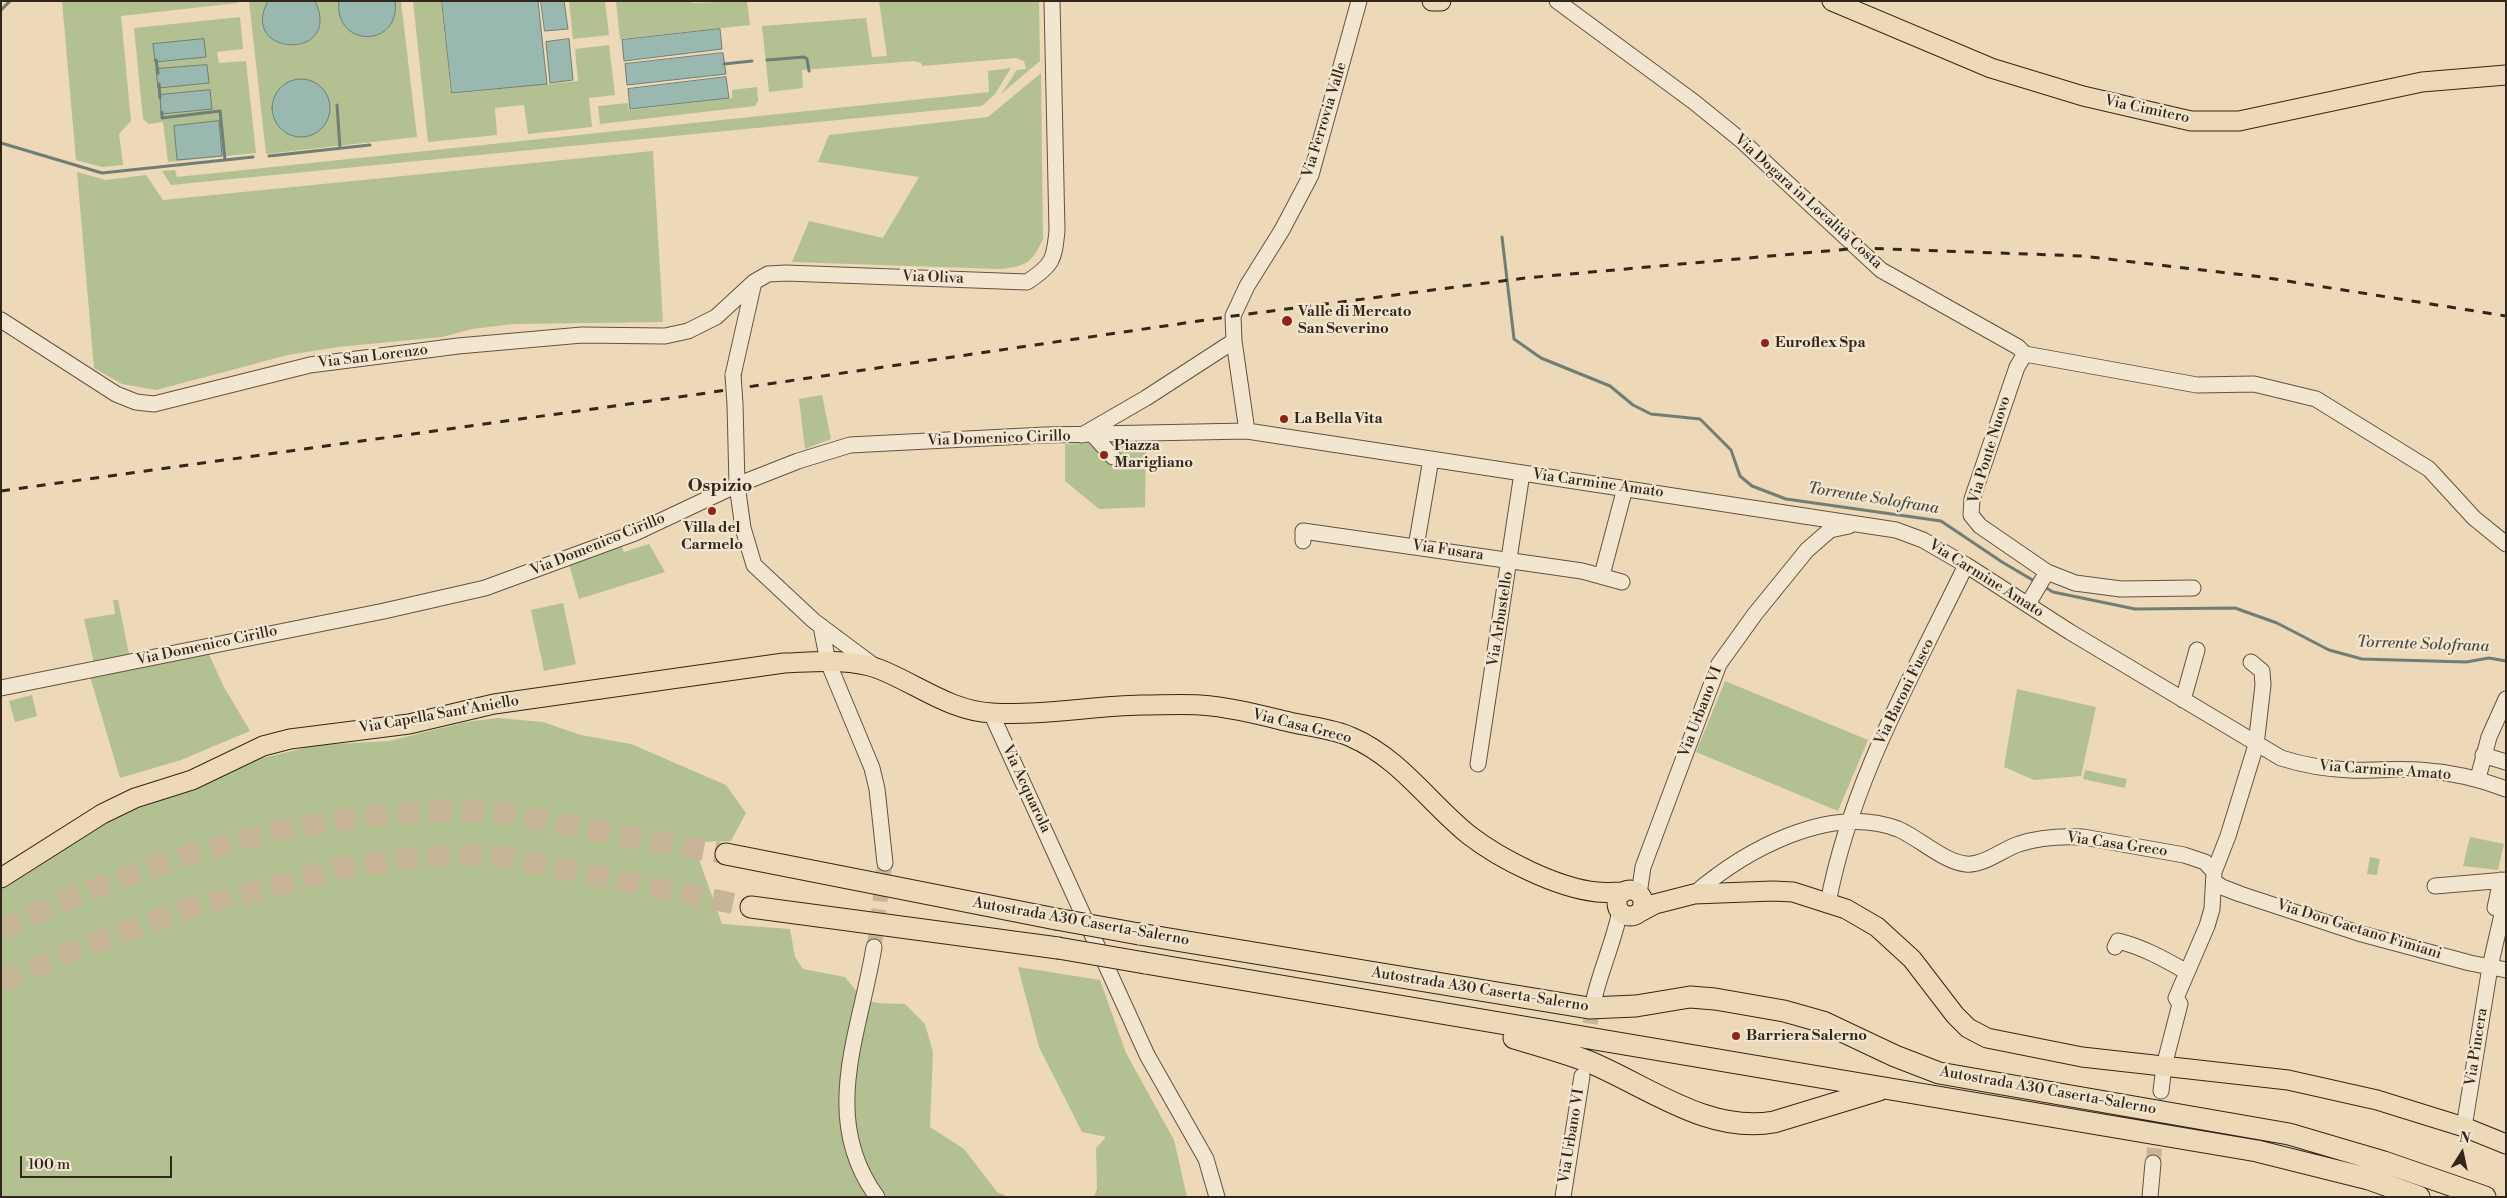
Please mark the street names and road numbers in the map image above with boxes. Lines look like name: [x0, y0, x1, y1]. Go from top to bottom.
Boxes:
street label: Via Ferrovia Valle: [1299, 60, 1351, 180]
street label: Via Cimitero: [2103, 92, 2191, 128]
street label: Via Dogara in Località Costa: [1730, 131, 1886, 273]
street label: Via Oliva: [902, 268, 964, 288]
street label: Via San Lorenzo: [317, 341, 429, 373]
street label: Via Ponte Nuovo: [1965, 394, 2015, 506]
street label: Via Domenico Cirillo: [927, 428, 1071, 450]
street label: Via Carmine Amato: [1531, 466, 1665, 502]
street label: Via Domenico Cirillo: [528, 510, 668, 580]
street label: Via Carmine Amato: [1925, 536, 2047, 622]
street label: Via Fusara: [1411, 537, 1485, 565]
street label: Via Arbustello: [1485, 570, 1517, 668]
street label: Via Domenico Cirillo: [135, 622, 279, 670]
street label: Via Baroni Fusco: [1871, 636, 1939, 748]
street label: Via Urbano VI: [1675, 664, 1727, 760]
street label: Via Capella Sant'Aniello: [358, 692, 520, 738]
street label: Via Casa Greco: [1251, 706, 1353, 748]
street label: Via Acquarola: [998, 742, 1054, 836]
street label: Via Carmine Amato: [2318, 757, 2452, 785]
street label: Via Casa Greco: [2065, 829, 2169, 861]
street label: Autostrada A30 Caserta-Salerno: [971, 894, 1191, 950]
street label: Via Don Gaetano Fimiani: [2274, 896, 2444, 964]
street label: Autostrada A30 Caserta-Salerno: [1370, 964, 1590, 1016]
street label: Via Pincera: [2462, 1007, 2492, 1087]
street label: Autostrada A30 Caserta-Salerno: [1938, 1063, 2158, 1119]
street label: Via Urbano VI: [1556, 1087, 1588, 1185]

